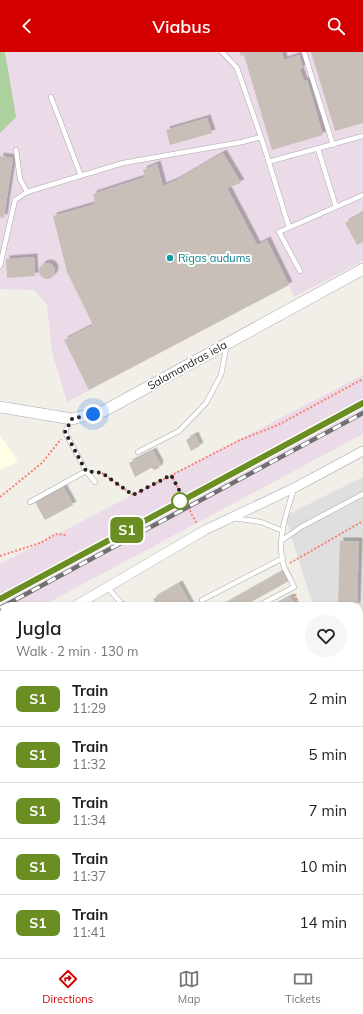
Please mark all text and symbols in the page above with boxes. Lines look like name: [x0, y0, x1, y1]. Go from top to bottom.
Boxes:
icon: back: [16, 15, 38, 37]
text: Viabus: [152, 15, 211, 38]
icon: search: [325, 15, 347, 37]
place label: Rīgas audums: [178, 251, 251, 265]
marker: Rīgas audums: [165, 253, 175, 263]
street label: Salamandras iela: [145, 337, 229, 393]
your location: [83, 404, 103, 424]
unlabelled marker: [171, 492, 189, 510]
line badge: S1: [109, 517, 145, 543]
text: S1: [118, 521, 136, 539]
button: heart: [305, 615, 347, 657]
text: Jugla: [16, 616, 62, 640]
text: Walk · 2 min · 130 m: [16, 643, 138, 659]
text: Train: [72, 681, 108, 700]
text: 2 min: [309, 689, 347, 708]
text: S1: [29, 690, 47, 708]
text: 11:29: [72, 700, 106, 716]
text: Train: [72, 737, 108, 756]
text: 5 min: [309, 745, 347, 764]
text: S1: [29, 746, 47, 764]
text: 11:32: [72, 756, 106, 772]
text: Train: [72, 793, 108, 812]
text: 7 min: [309, 801, 347, 820]
text: S1: [29, 802, 47, 820]
text: 11:34: [72, 812, 106, 828]
text: Train: [72, 849, 108, 868]
text: 10 min: [300, 857, 347, 876]
text: S1: [29, 858, 47, 876]
text: 11:37: [72, 868, 106, 884]
text: Train: [72, 905, 108, 924]
text: 14 min: [300, 913, 347, 932]
text: S1: [29, 914, 47, 932]
text: 11:41: [72, 924, 106, 940]
tab: Directions: [42, 968, 93, 1006]
tab: Map: [178, 968, 200, 1006]
tab: Tickets: [285, 968, 321, 1006]

